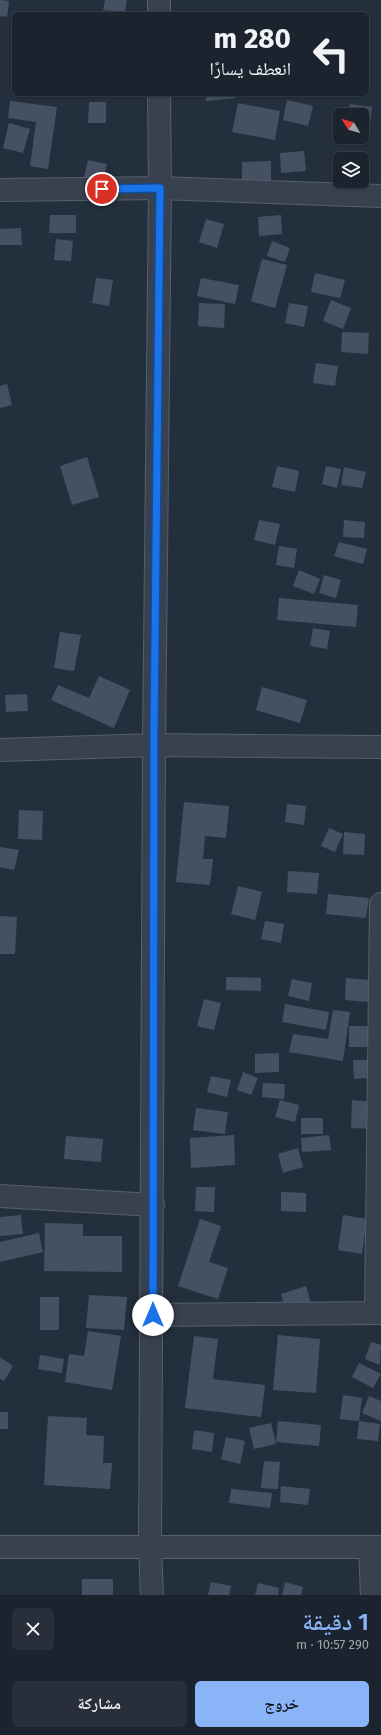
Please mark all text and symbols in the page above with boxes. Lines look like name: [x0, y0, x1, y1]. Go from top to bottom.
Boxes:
text: 280 m: [214, 22, 291, 55]
icon: left: [305, 28, 357, 80]
text: انعطف يسارًا: [210, 58, 291, 80]
north arrow: [333, 108, 369, 144]
map controls: [333, 108, 369, 188]
button: layers: [333, 152, 369, 188]
pin: [85, 172, 119, 206]
icon: arrive: [91, 178, 113, 200]
position arrow: [132, 1294, 174, 1336]
button: close: [12, 1608, 54, 1650]
text: 1 دقيقة: [302, 1608, 369, 1636]
text: 290 m · 10:57: [296, 1637, 369, 1652]
button: مشاركة: [12, 1681, 187, 1727]
button: خروج: [195, 1681, 369, 1727]

